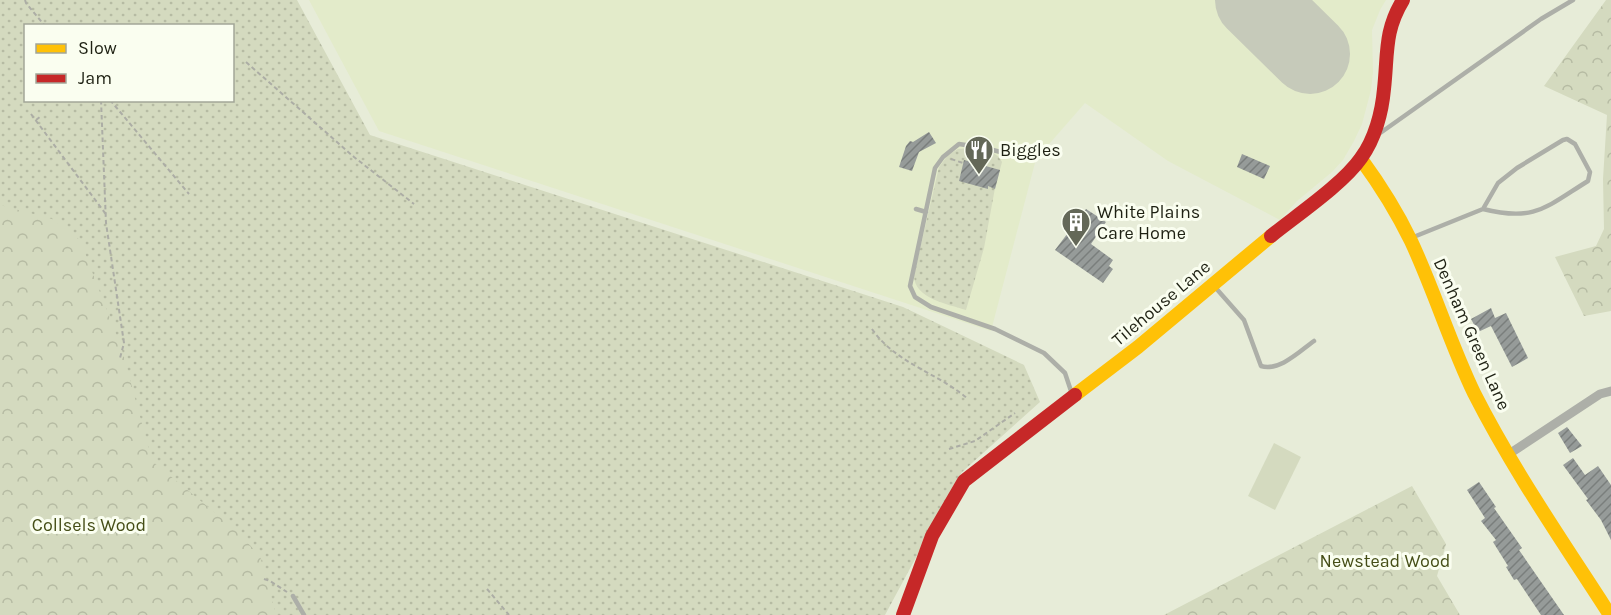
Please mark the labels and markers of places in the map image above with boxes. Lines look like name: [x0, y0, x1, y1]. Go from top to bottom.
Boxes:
restaurant icon: Biggles: [963, 134, 995, 176]
place label: Biggles: [1000, 139, 1061, 161]
place label: White Plains Care Home: [1097, 201, 1200, 244]
building icon: White Plains Care Home: [1060, 206, 1092, 248]

